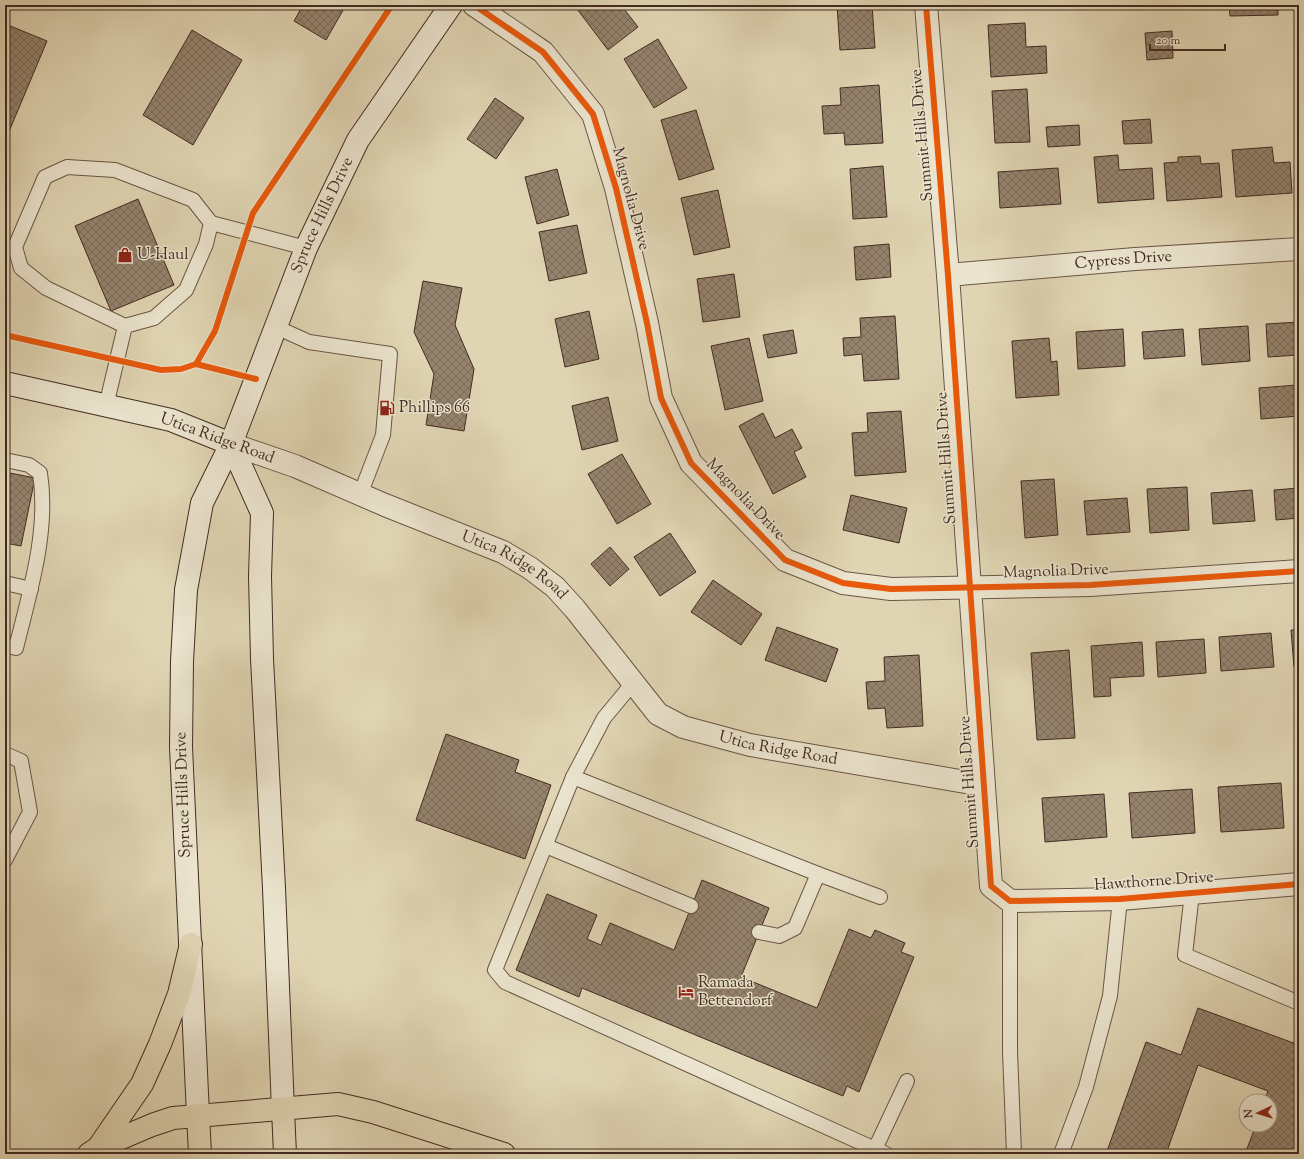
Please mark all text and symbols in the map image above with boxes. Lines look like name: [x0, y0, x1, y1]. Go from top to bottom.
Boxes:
scale bar: [1150, 26, 1225, 52]
text: 20 m: [1156, 32, 1181, 50]
street label: Summit Hills Drive: [906, 68, 940, 202]
street label: Magnolia Drive: [605, 145, 655, 253]
street label: Spruce Hills Drive: [286, 153, 360, 277]
place label: U-Haul: [137, 244, 189, 267]
street label: Cypress Drive: [1074, 245, 1173, 276]
shop icon: U-Haul: [116, 246, 134, 264]
street label: Summit Hills Drive: [931, 391, 963, 525]
place label: Phillips 66: [399, 397, 470, 420]
fuel station icon: Phillips 66: [378, 399, 396, 417]
street label: Utica Ridge Road: [157, 408, 277, 470]
street label: Magnolia Drive: [700, 454, 790, 546]
street label: Utica Ridge Road: [458, 525, 573, 605]
street label: Magnolia Drive: [1003, 559, 1109, 585]
street label: Summit Hills Drive: [954, 715, 986, 849]
street label: Utica Ridge Road: [716, 726, 839, 771]
street label: Spruce Hills Drive: [170, 732, 198, 858]
street label: Hawthorne Drive: [1093, 866, 1215, 898]
place label: Ramada Bettendorf: [698, 972, 774, 1013]
hotel icon: Ramada Bettendorf: [677, 983, 695, 1001]
north arrow: [1238, 1093, 1278, 1133]
text: N: [1241, 1108, 1257, 1120]

